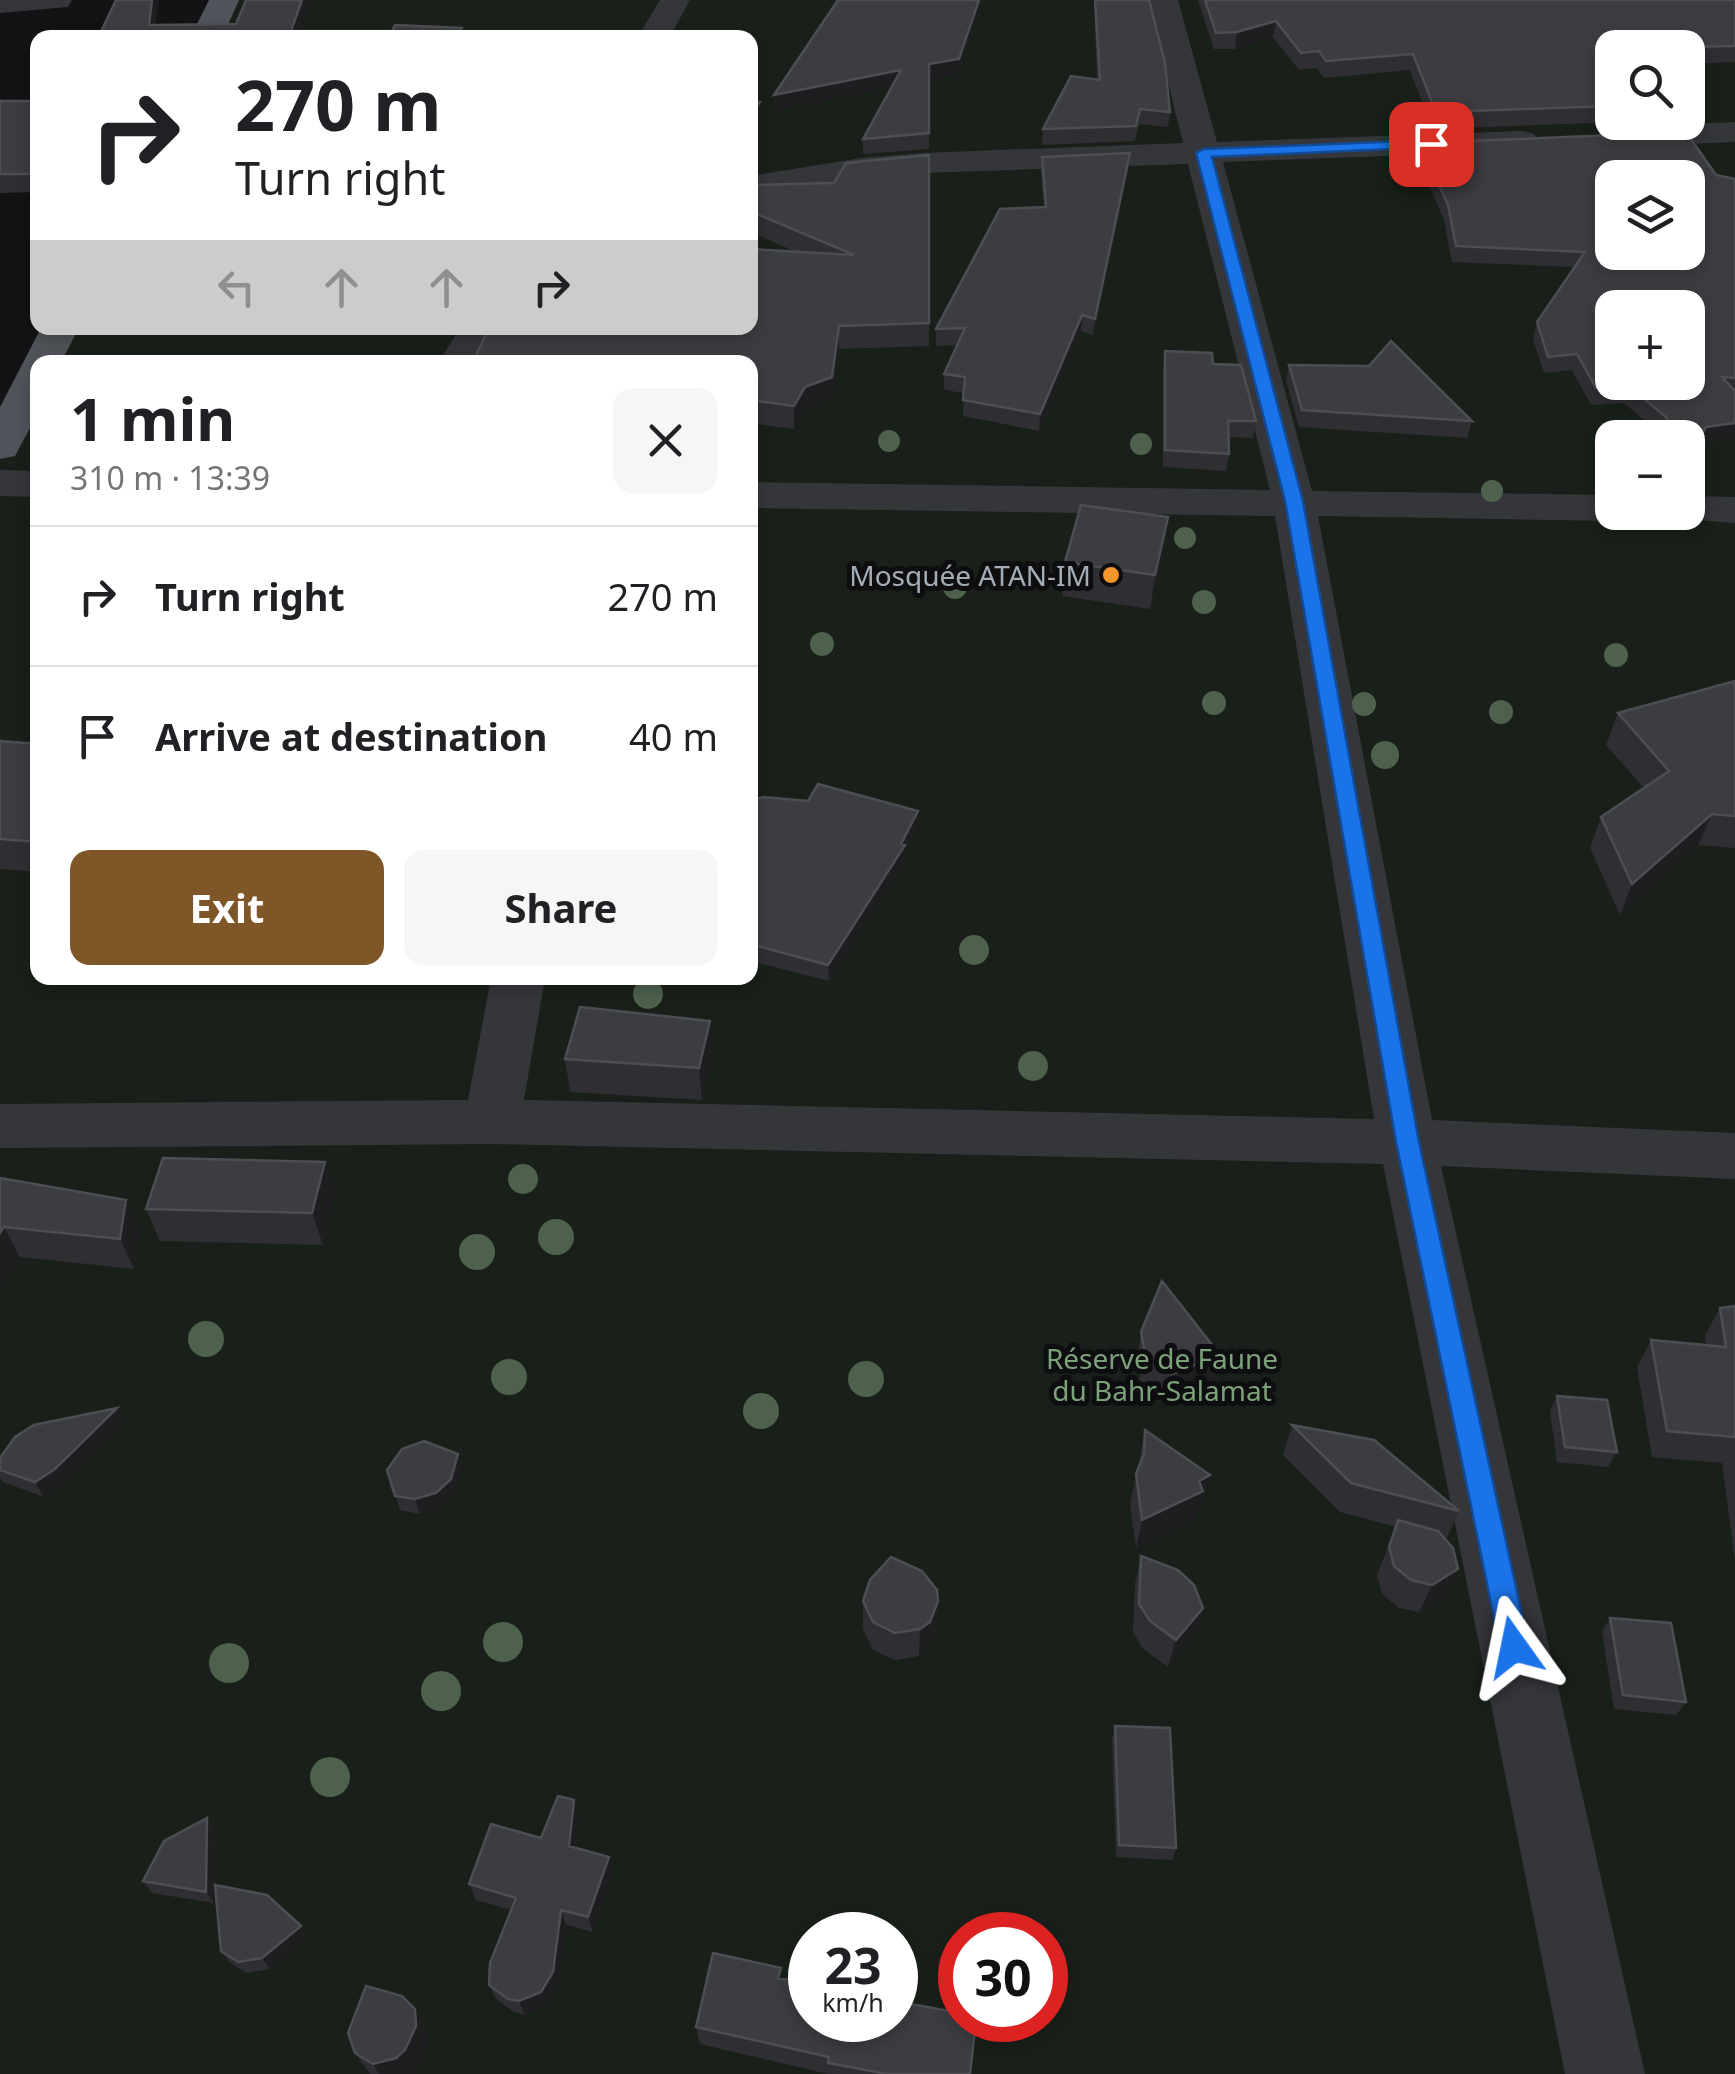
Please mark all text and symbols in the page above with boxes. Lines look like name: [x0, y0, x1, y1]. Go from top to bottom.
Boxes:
map controls: [1595, 30, 1705, 530]
button: search: [1595, 30, 1705, 140]
text: 270 m: [235, 56, 442, 152]
icon: right: [70, 70, 200, 200]
pin: [1389, 102, 1474, 187]
icon: arrive: [1404, 117, 1459, 172]
text: Turn right: [235, 147, 446, 208]
button: layers: [1595, 160, 1705, 270]
icon: left: [209, 260, 264, 315]
icon: ahead: [314, 260, 369, 315]
icon: ahead: [419, 260, 474, 315]
icon: right: [524, 260, 579, 315]
button: +: [1595, 290, 1705, 400]
text: 1 min: [70, 377, 235, 459]
button: close: [613, 388, 718, 493]
button: −: [1595, 420, 1705, 530]
text: 310 m · 13:39: [70, 456, 270, 499]
place label: Mosquée ATAN-IM: [849, 556, 1091, 594]
marker: Mosquée ATAN-IM: [1100, 564, 1122, 586]
icon: right: [70, 569, 125, 624]
text: Turn right: [155, 570, 345, 622]
text: 270 m: [607, 570, 718, 622]
icon: arrive: [70, 709, 125, 764]
text: Arrive at destination: [155, 710, 547, 762]
text: 40 m: [629, 710, 718, 762]
button: Exit: [70, 850, 384, 965]
button: Share: [404, 850, 718, 965]
park label: Réserve de Faune du Bahr-Salamat: [1046, 1339, 1278, 1409]
position arrow: [1462, 1595, 1566, 1699]
speed limit sign: 30: [938, 1912, 1068, 2042]
text: 23: [824, 1931, 882, 1999]
text: km/h: [822, 1985, 884, 2019]

